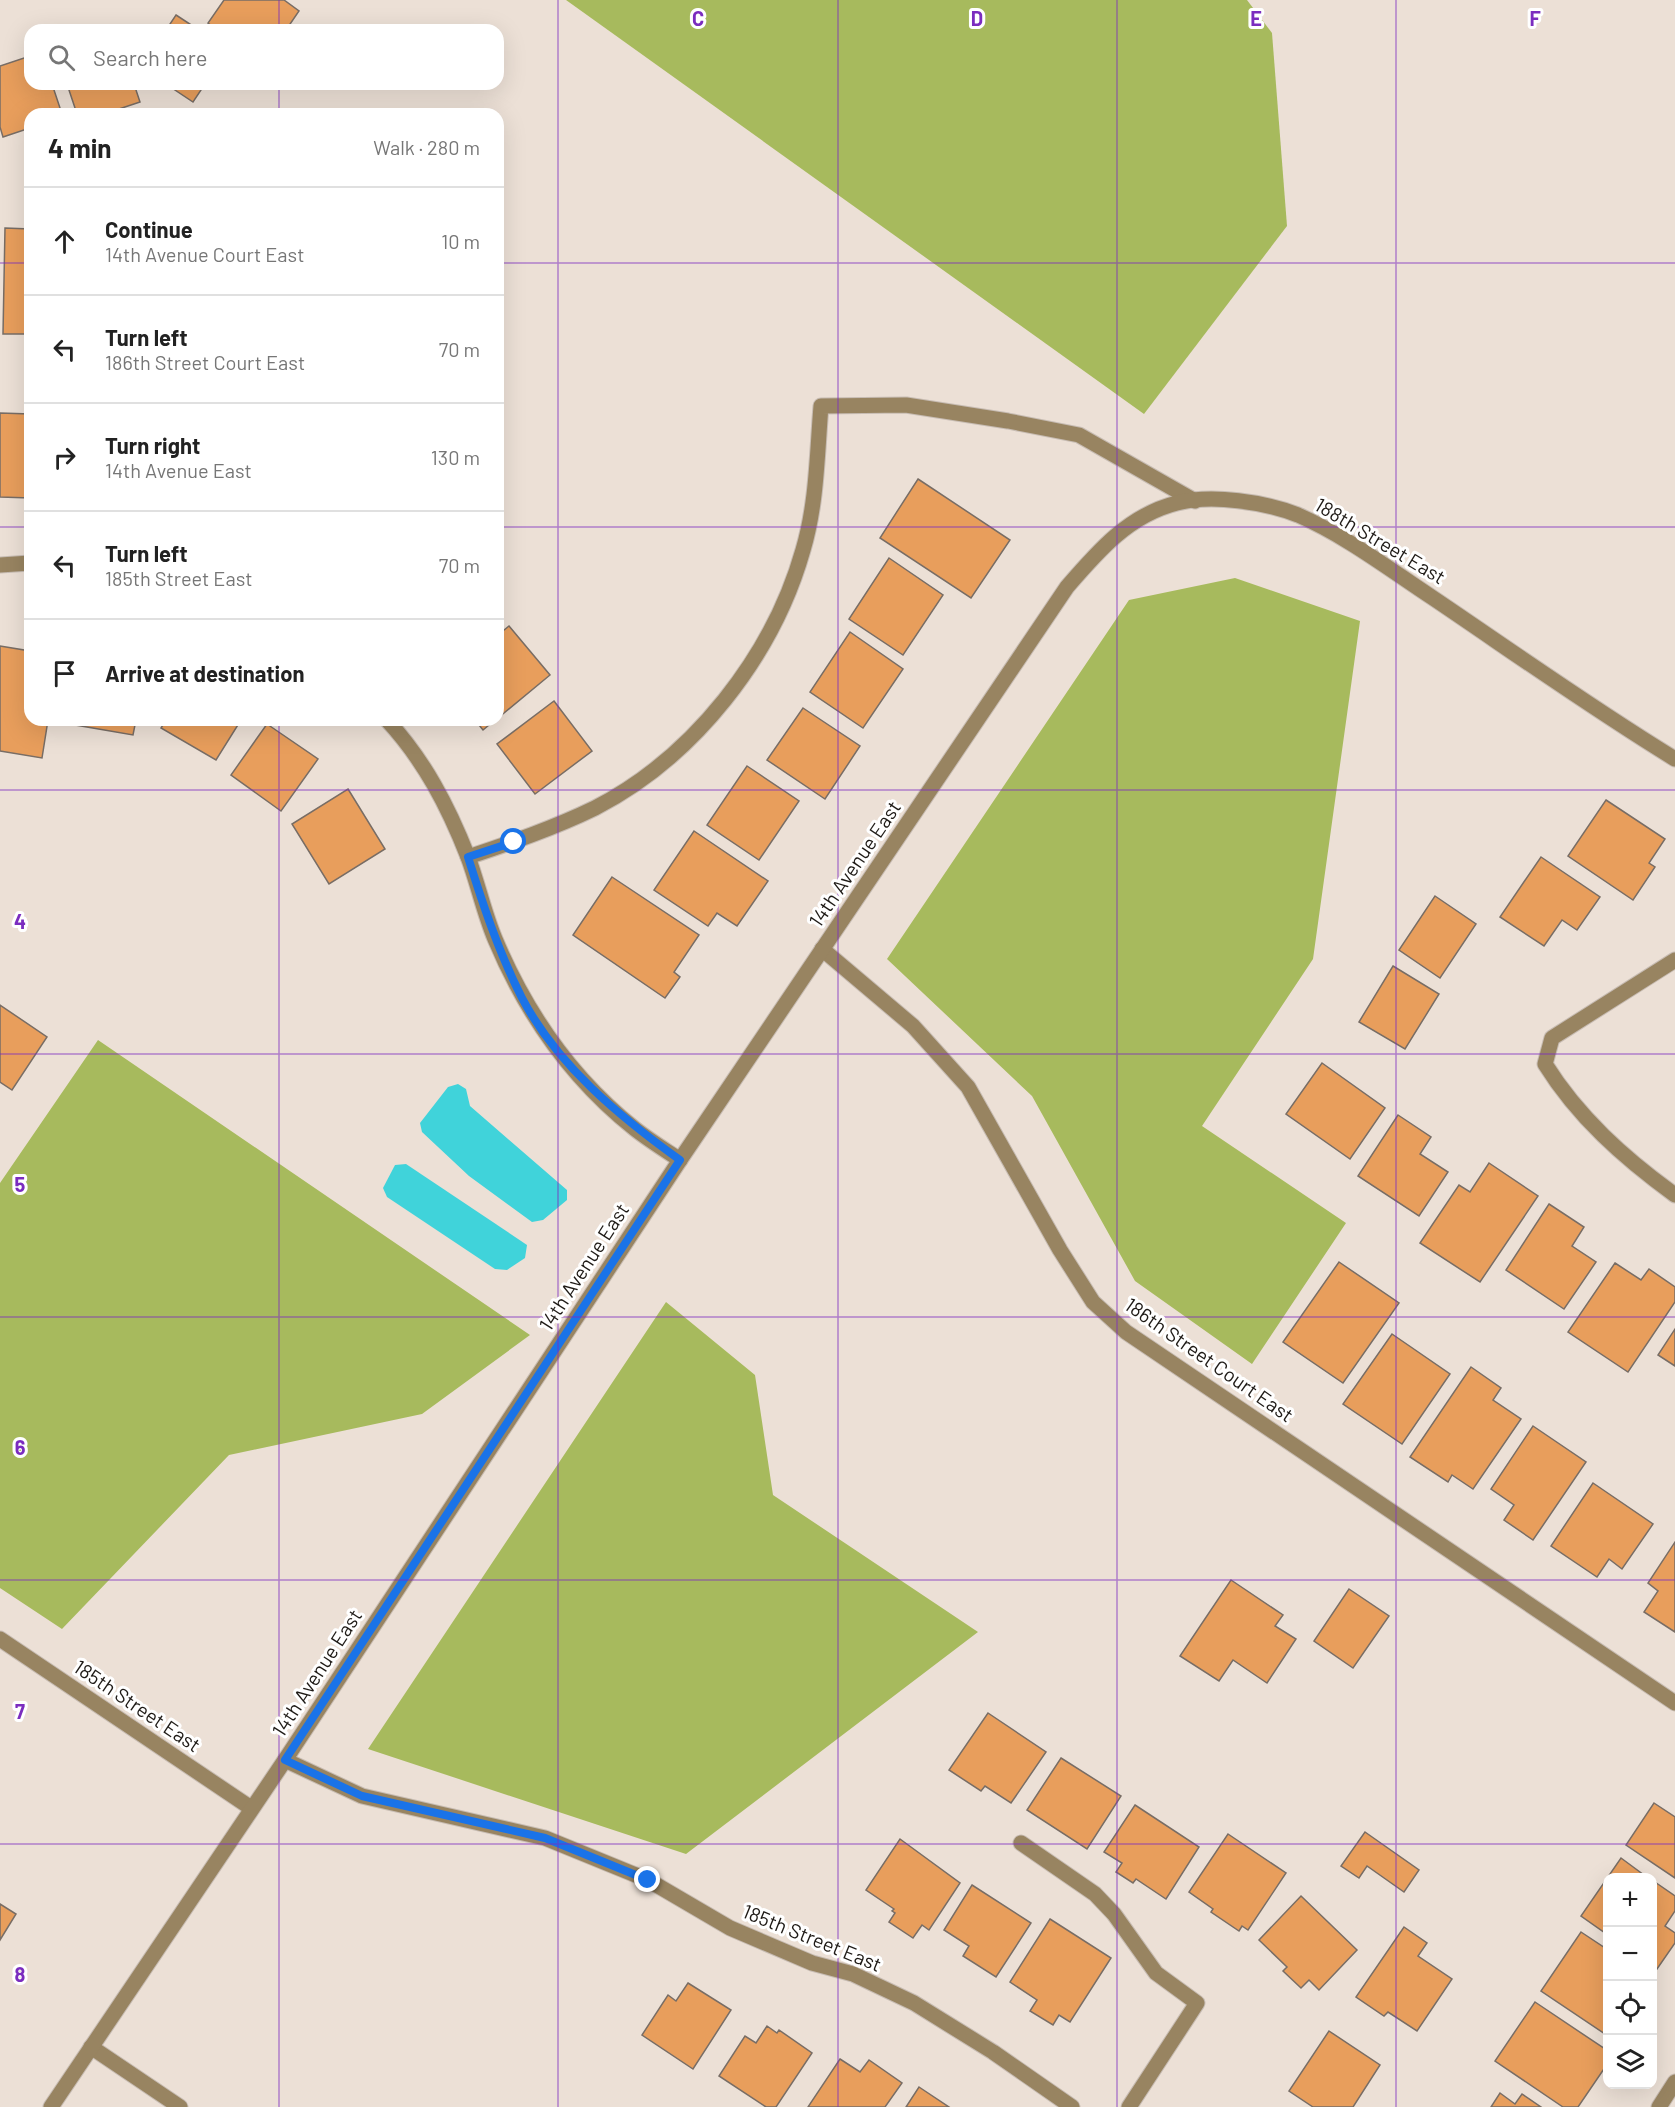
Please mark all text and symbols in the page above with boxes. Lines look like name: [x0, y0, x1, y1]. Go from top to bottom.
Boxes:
text: C: [692, 6, 704, 30]
text: D: [971, 6, 983, 30]
text: E: [1250, 6, 1262, 30]
text: F: [1529, 6, 1541, 30]
search box: [24, 24, 504, 90]
icon: search: [45, 41, 78, 74]
text: Search here: [93, 44, 207, 70]
text: 4 min: [48, 132, 112, 163]
text: Walk · 280 m: [373, 135, 480, 159]
text: Continue: [105, 216, 193, 242]
icon: ahead: [48, 225, 81, 258]
text: 10 m: [441, 229, 480, 253]
text: 14th Avenue Court East: [105, 242, 304, 266]
text: Turn left: [105, 324, 188, 350]
icon: left: [48, 333, 81, 366]
text: 70 m: [439, 337, 480, 361]
text: 186th Street Court East: [105, 350, 305, 374]
text: Turn right: [105, 432, 200, 458]
icon: right: [48, 441, 81, 474]
text: 130 m: [431, 445, 480, 469]
text: 14th Avenue East: [105, 458, 252, 482]
street label: 188th Street East: [1311, 492, 1450, 588]
text: Turn left: [105, 540, 188, 566]
icon: left: [48, 549, 81, 582]
text: 70 m: [439, 553, 480, 577]
text: 185th Street East: [105, 566, 253, 590]
icon: arrive: [48, 657, 81, 690]
text: Arrive at destination: [105, 660, 304, 686]
street label: 14th Avenue East: [803, 796, 905, 931]
route start: [500, 828, 526, 854]
text: 4: [14, 909, 26, 933]
text: 5: [15, 1172, 26, 1196]
street label: 14th Avenue East: [533, 1198, 633, 1335]
street label: 186th Street Court East: [1121, 1292, 1298, 1426]
text: 6: [15, 1435, 26, 1459]
street label: 14th Avenue East: [266, 1604, 366, 1741]
street label: 185th Street East: [70, 1654, 205, 1756]
text: 7: [15, 1699, 25, 1723]
route end: [634, 1866, 660, 1892]
map controls: [1603, 1873, 1657, 2089]
button: +: [1603, 1873, 1657, 1927]
street label: 185th Street East: [739, 1898, 885, 1976]
button: −: [1603, 1927, 1657, 1981]
text: 8: [15, 1962, 26, 1986]
button: locate: [1603, 1981, 1657, 2035]
button: layers: [1603, 2035, 1657, 2089]

